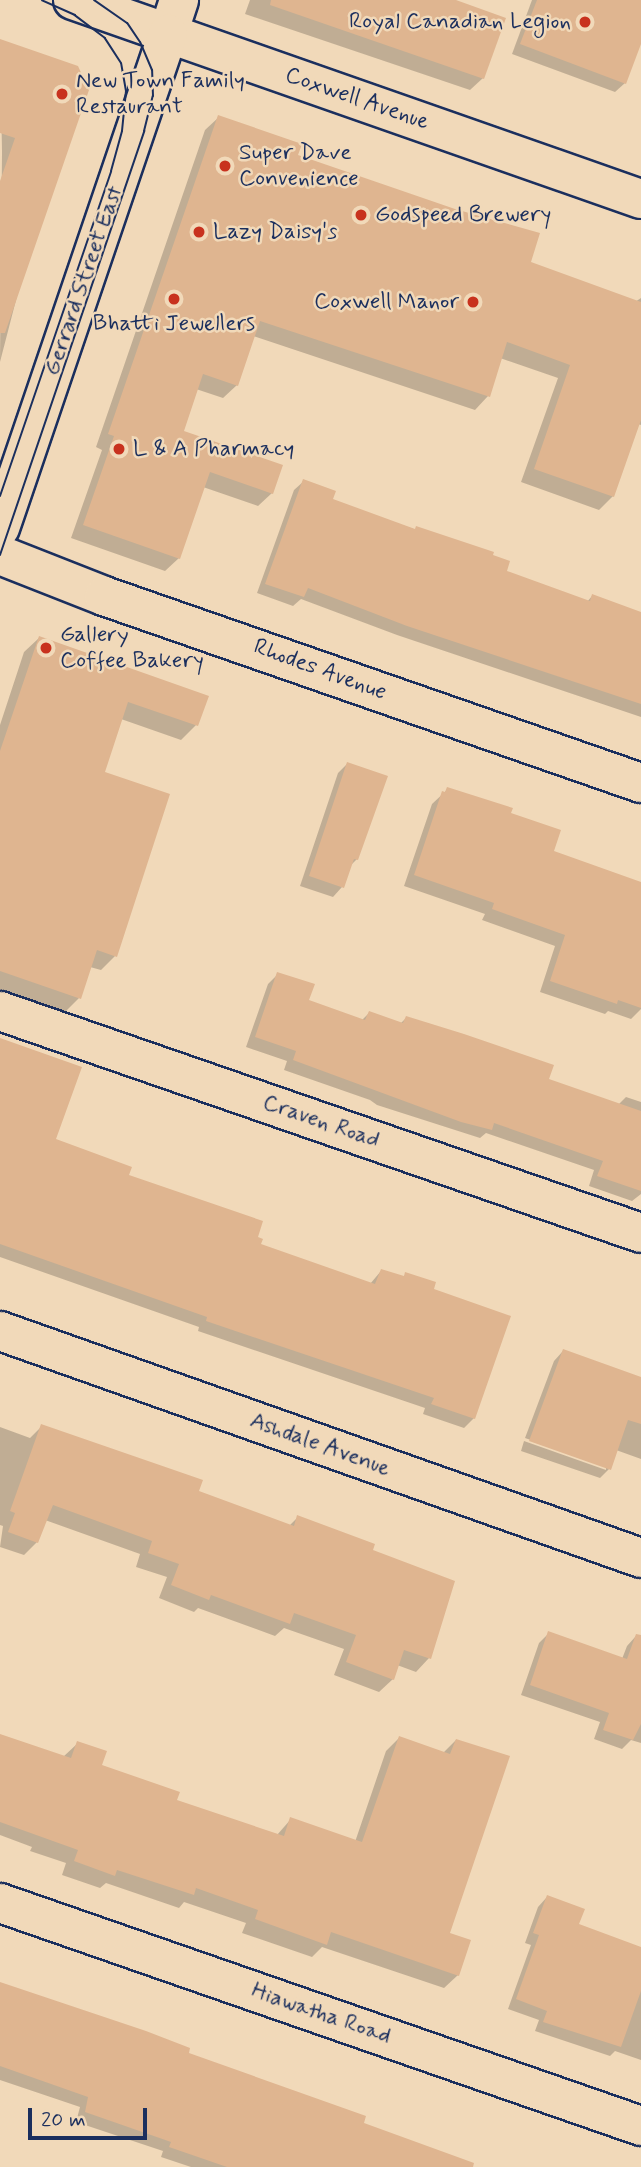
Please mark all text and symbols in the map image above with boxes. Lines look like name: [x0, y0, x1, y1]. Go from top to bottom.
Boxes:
place label: Royal Canadian Legion: [346, 8, 571, 36]
marker: Royal Canadian Legion: [577, 14, 593, 30]
street label: Coxwell Avenue: [279, 61, 435, 137]
place label: New Town Family Restaurant: [76, 67, 249, 121]
marker: New Town Family Restaurant: [54, 86, 70, 102]
place label: Super Dave Convenience: [239, 139, 359, 193]
marker: Super Dave Convenience: [217, 158, 233, 174]
street label: Gerrard Street East: [39, 183, 129, 379]
place label: Godspeed Brewery: [375, 201, 553, 229]
marker: Godspeed Brewery: [353, 207, 369, 223]
place label: Lazy Daisy's: [213, 218, 337, 246]
marker: Lazy Daisy's: [191, 224, 207, 240]
place label: Coxwell Manor: [311, 288, 459, 316]
marker: Bhatti Jewellers: [166, 291, 182, 307]
marker: Coxwell Manor: [465, 294, 481, 310]
place label: Bhatti Jewellers: [93, 310, 255, 338]
place label: L & A Pharmacy: [133, 435, 292, 463]
marker: L & A Pharmacy: [111, 441, 127, 457]
place label: Gallery Coffee Bakery: [60, 621, 204, 675]
street label: Rhodes Avenue: [248, 632, 392, 708]
marker: Gallery Coffee Bakery: [38, 640, 54, 656]
street label: Craven Road: [259, 1089, 383, 1155]
street label: Ashdale Avenue: [244, 1406, 396, 1484]
street label: Hiawatha Road: [249, 1978, 393, 2050]
scale bar: [32, 2094, 150, 2138]
text: 20 m: [41, 2106, 86, 2134]

